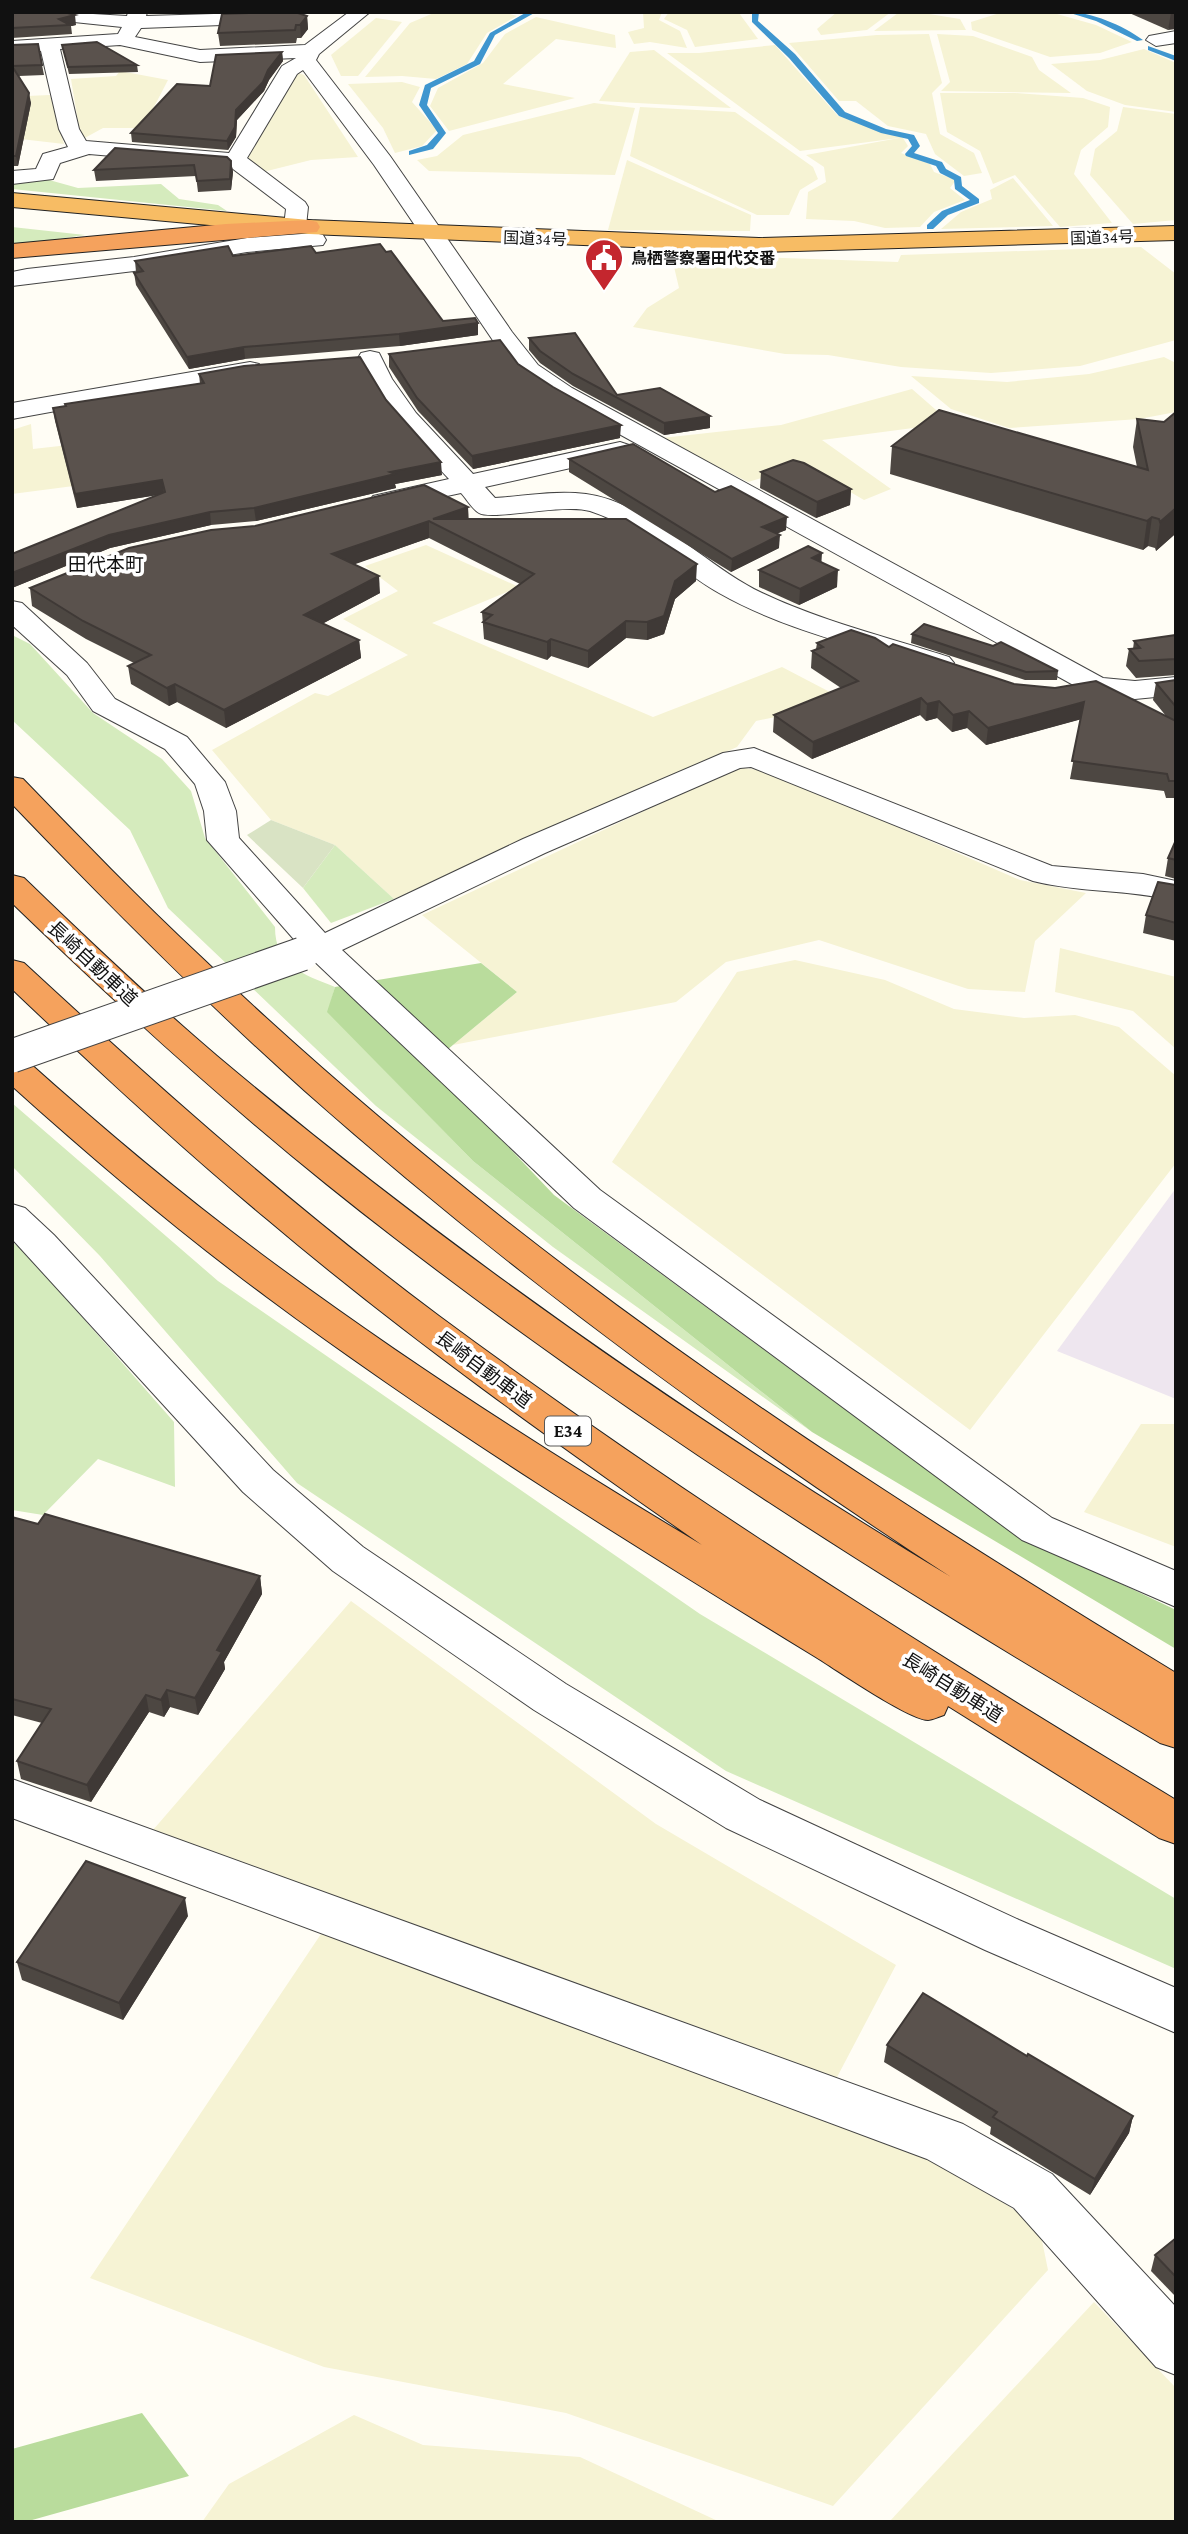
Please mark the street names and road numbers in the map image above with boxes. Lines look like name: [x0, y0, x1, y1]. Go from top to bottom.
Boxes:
street label: 国道34号: [1070, 228, 1134, 247]
street label: 国道34号: [503, 229, 567, 248]
street label: 長崎自動車道: [44, 917, 142, 1010]
street label: 長崎自動車道: [432, 1327, 536, 1412]
road number: E34: [545, 1416, 591, 1446]
street label: 長崎自動車道: [899, 1648, 1007, 1727]

